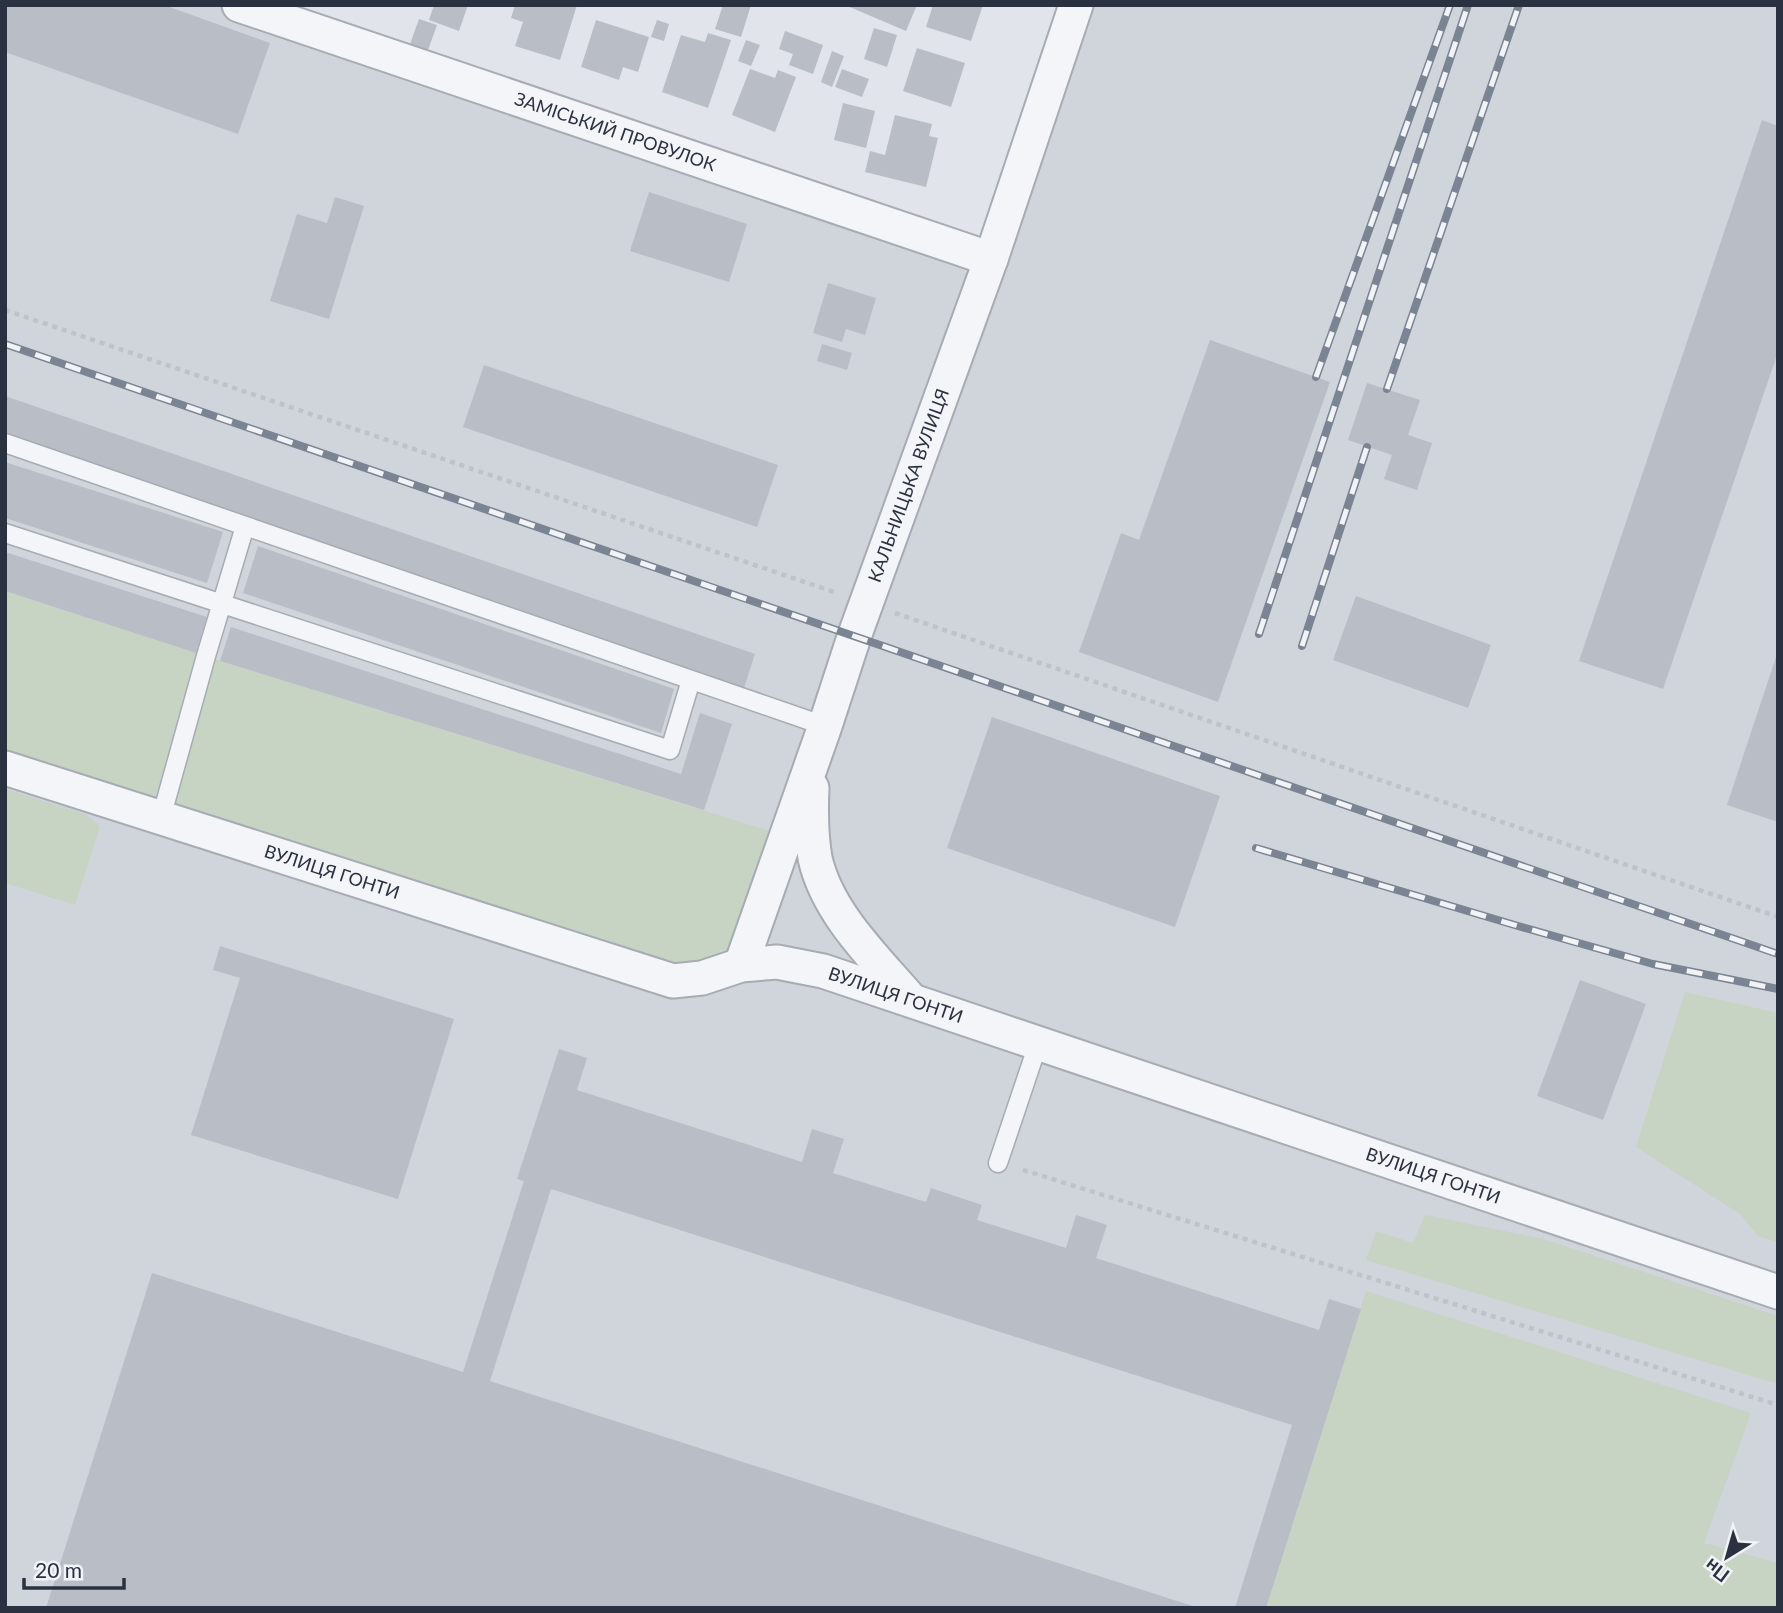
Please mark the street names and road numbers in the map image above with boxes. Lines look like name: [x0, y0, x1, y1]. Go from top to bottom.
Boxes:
street label: ЗАМІСЬКИЙ ПРОВУЛОК: [512, 87, 719, 175]
street label: КАЛЬНИЦЬКА ВУЛИЦЯ: [863, 385, 953, 585]
street label: ВУЛИЦЯ ГОНТИ: [262, 839, 402, 903]
street label: ВУЛИЦЯ ГОНТИ: [826, 962, 966, 1027]
street label: ВУЛИЦЯ ГОНТИ: [1363, 1142, 1504, 1208]

